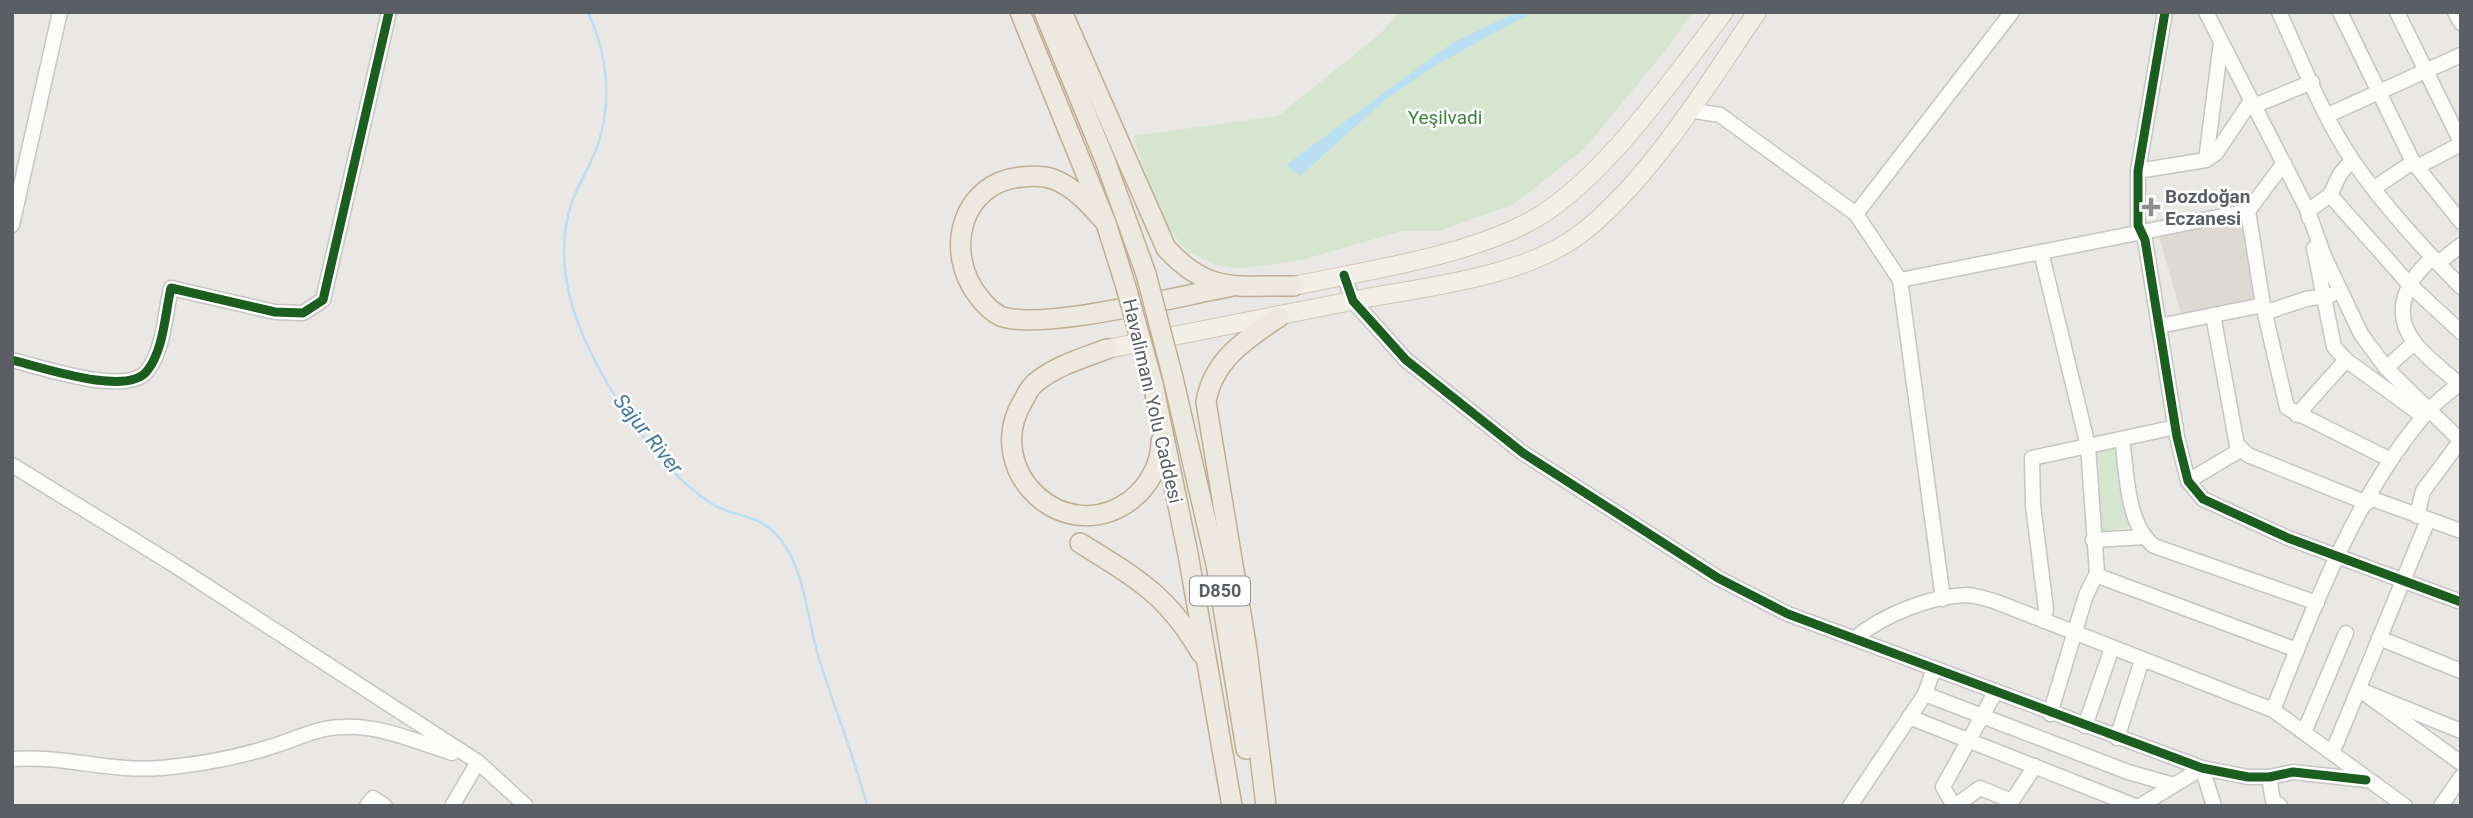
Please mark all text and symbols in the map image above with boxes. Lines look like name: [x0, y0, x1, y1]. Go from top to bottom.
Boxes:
park label: Yeşilvadi: [1408, 106, 1482, 129]
place label: Bozdoğan Eczanesi: [2165, 185, 2250, 230]
marker: Bozdoğan Eczanesi: [2143, 199, 2159, 215]
street label: Havalimanı Yolu Caddesi: [1118, 297, 1187, 506]
water label: Sajur River: [608, 389, 688, 480]
road number: D850: [1190, 576, 1250, 606]

